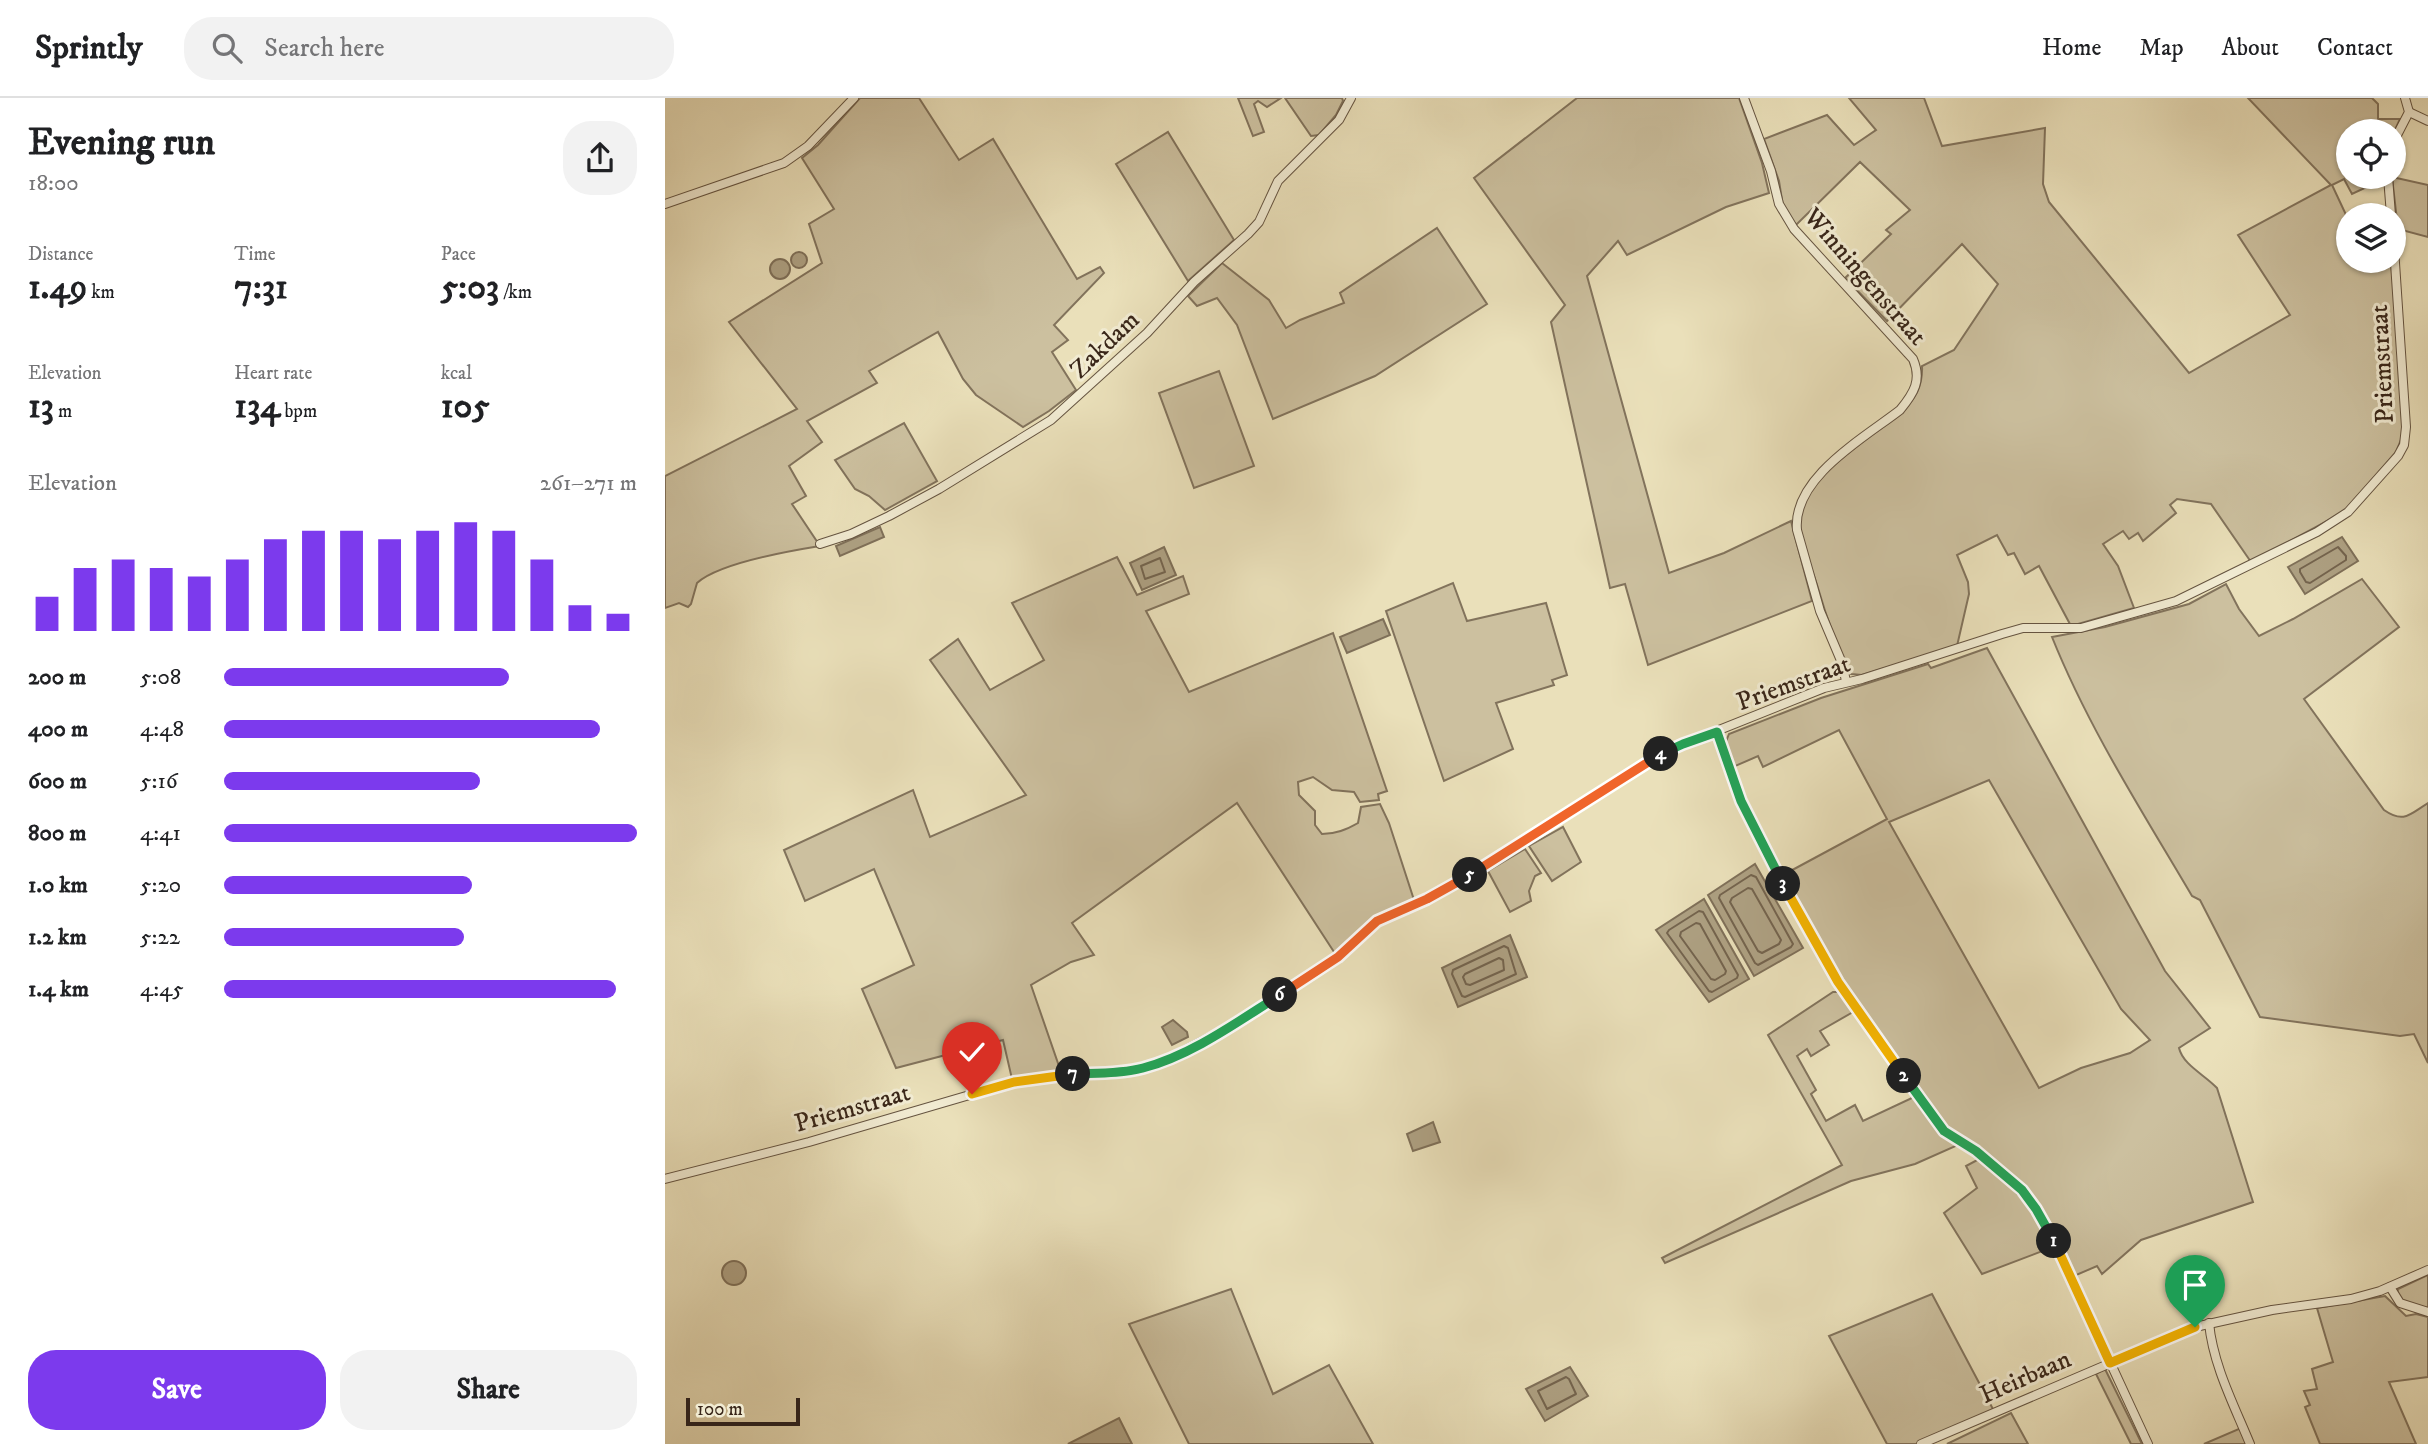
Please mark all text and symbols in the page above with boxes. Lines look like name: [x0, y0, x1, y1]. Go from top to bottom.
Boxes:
search box: [184, 17, 674, 80]
text: Sprintly: [35, 28, 142, 69]
icon: search: [208, 29, 246, 67]
text: Search here: [264, 32, 385, 65]
text: Home: [2042, 33, 2101, 63]
text: Map: [2139, 33, 2184, 63]
text: About: [2222, 33, 2279, 63]
text: Contact: [2317, 33, 2393, 63]
text: Evening run: [28, 119, 215, 167]
map controls: [2336, 119, 2406, 273]
button: locate: [2336, 119, 2406, 189]
button: share: [563, 121, 637, 195]
text: 18:00: [28, 169, 79, 198]
street label: Winningenstraat: [1795, 200, 1934, 353]
button: layers: [2336, 203, 2406, 273]
text: Distance: [28, 243, 93, 266]
text: Time: [234, 243, 276, 266]
text: Pace: [441, 243, 476, 266]
text: 1.49: [28, 266, 87, 310]
text: 7:31: [234, 266, 288, 310]
text: 5:03: [441, 266, 499, 310]
text: km: [87, 281, 115, 304]
text: /km: [499, 281, 532, 304]
street label: Zakdam: [1063, 304, 1147, 386]
street label: Priemstraat: [2363, 304, 2402, 424]
text: Elevation: [28, 362, 102, 385]
text: Heart rate: [234, 362, 312, 385]
text: kcal: [441, 362, 472, 385]
text: 13: [28, 385, 54, 429]
text: 134: [234, 385, 280, 429]
text: 105: [441, 385, 490, 429]
text: m: [54, 400, 72, 423]
text: bpm: [280, 400, 317, 423]
text: Elevation: [28, 469, 117, 498]
text: 261–271 m: [540, 469, 637, 498]
street label: Priemstraat: [1732, 648, 1855, 719]
text: 200 m: [28, 663, 86, 692]
text: 5:08: [140, 663, 181, 692]
text: 400 m: [28, 715, 88, 744]
text: 4:48: [140, 715, 184, 744]
pin: 4: [1643, 736, 1679, 772]
text: 4: [1655, 742, 1666, 765]
text: 600 m: [28, 767, 87, 796]
text: 5:16: [140, 767, 178, 796]
text: 800 m: [28, 819, 86, 848]
text: 4:41: [140, 819, 181, 848]
pin: 5: [1453, 858, 1487, 892]
text: 5: [1465, 863, 1474, 886]
pin: 3: [1765, 866, 1801, 902]
text: 1.0 km: [28, 871, 88, 900]
text: 5:20: [140, 871, 181, 900]
text: 3: [1779, 872, 1786, 895]
text: 1.2 km: [28, 923, 87, 952]
text: 5:22: [140, 923, 180, 952]
text: 1.4 km: [28, 975, 89, 1004]
text: 4:45: [140, 975, 184, 1004]
pin: 6: [1263, 978, 1297, 1012]
text: 6: [1275, 983, 1284, 1006]
pin: [942, 1022, 1002, 1094]
icon: check: [953, 1033, 991, 1071]
pin: 7: [1055, 1056, 1091, 1091]
pin: 2: [1887, 1058, 1921, 1094]
text: 7: [1067, 1062, 1078, 1085]
text: 2: [1899, 1064, 1908, 1087]
street label: Priemstraat: [791, 1076, 914, 1141]
pin: 1: [2037, 1224, 2071, 1258]
text: 1: [2050, 1229, 2057, 1252]
pin: [2165, 1255, 2225, 1327]
icon: arrive: [2176, 1266, 2214, 1304]
street label: Heirbaan: [1975, 1343, 2077, 1412]
button: Save: [28, 1350, 326, 1430]
button: Share: [340, 1350, 637, 1430]
scale bar: [686, 1395, 800, 1427]
text: 100 m: [697, 1398, 743, 1421]

